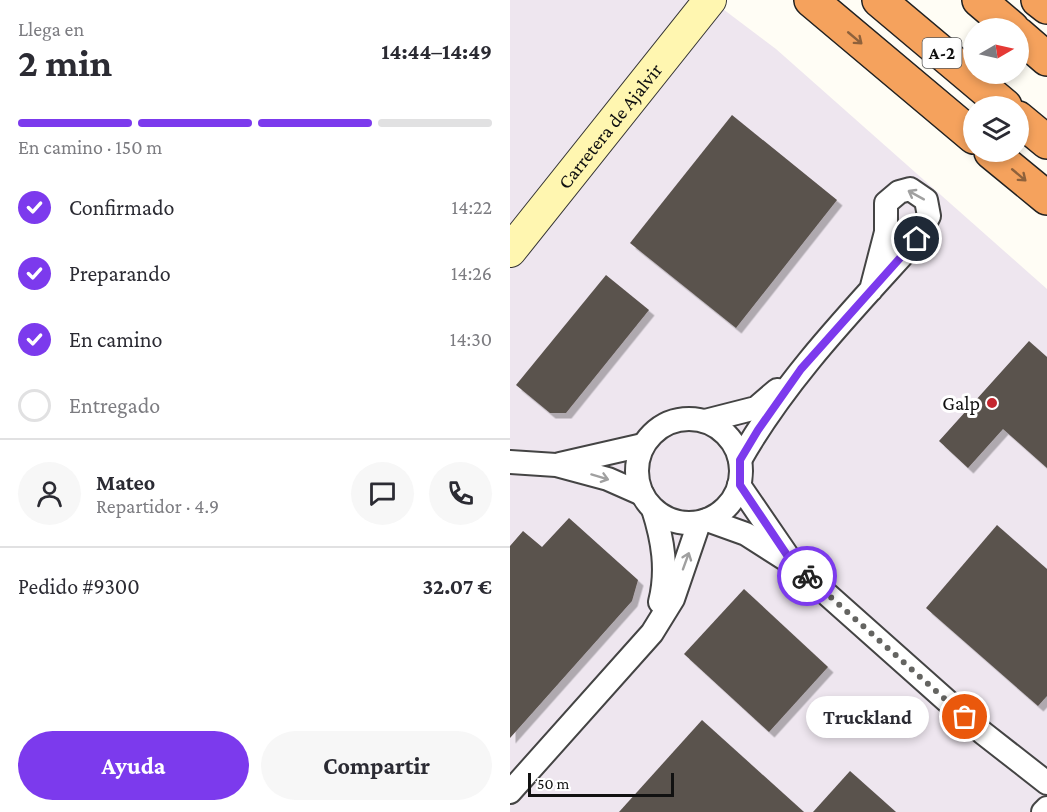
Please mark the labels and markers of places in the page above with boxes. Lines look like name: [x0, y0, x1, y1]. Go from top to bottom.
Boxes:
pin: [891, 213, 942, 264]
place label: Galp: [942, 392, 980, 415]
marker: Galp: [985, 396, 999, 410]
pin: [939, 691, 990, 742]
callout: Truckland: [806, 696, 929, 738]

